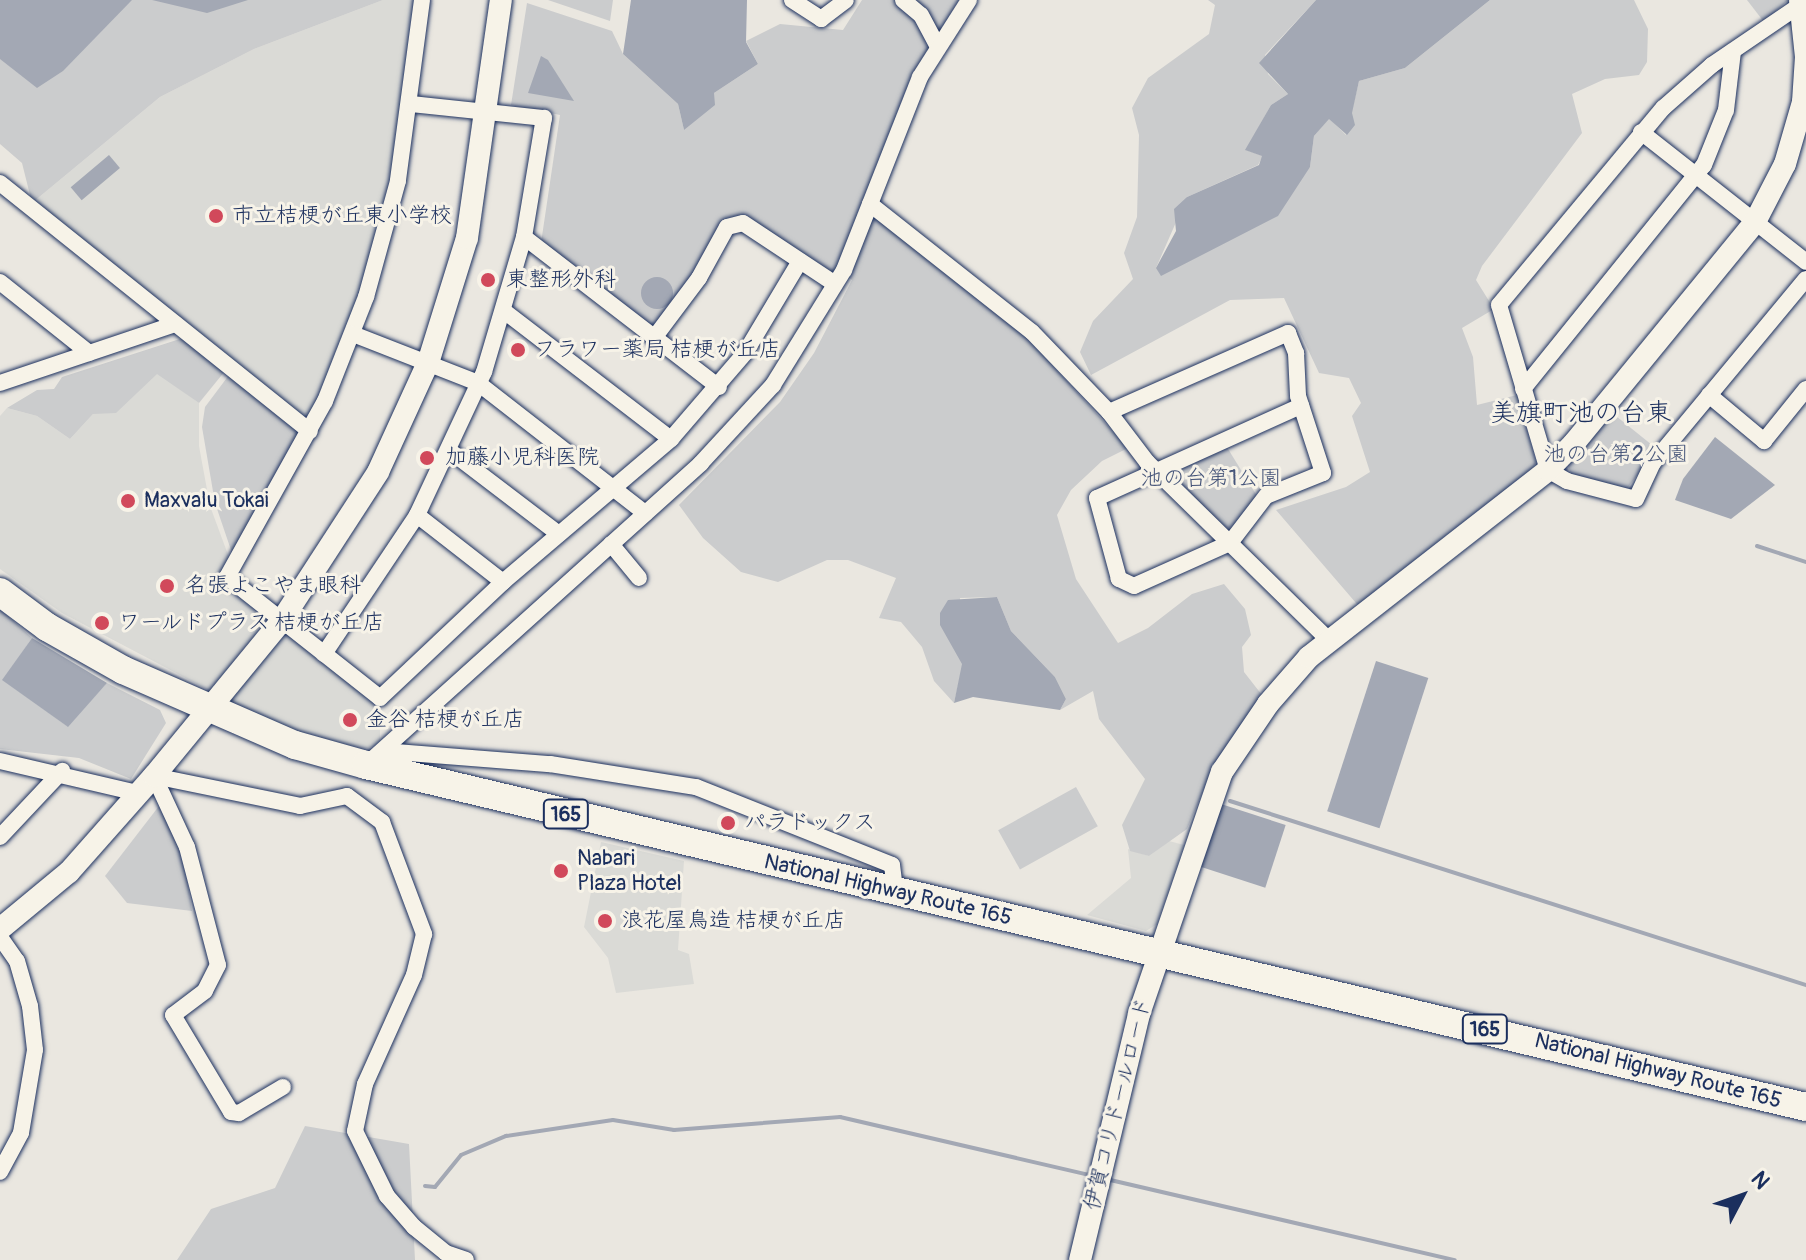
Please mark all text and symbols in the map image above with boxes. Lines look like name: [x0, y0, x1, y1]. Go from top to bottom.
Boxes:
place label: 市立桔梗が丘東小学校: [232, 203, 452, 229]
marker: 市立桔梗が丘東小学校: [207, 207, 225, 225]
place label: 東整形外科: [506, 267, 616, 293]
marker: 東整形外科: [477, 269, 499, 291]
place label: フラワー薬局 桔梗が丘店: [534, 337, 781, 363]
marker: フラワー薬局 桔梗が丘店: [509, 341, 527, 359]
district label: 美旗町池の台東: [1490, 398, 1672, 430]
park label: 池の台第2公園: [1544, 442, 1688, 468]
place label: 加藤小児科医院: [445, 445, 599, 471]
marker: 加藤小児科医院: [416, 447, 438, 469]
park label: 池の台第1公園: [1141, 466, 1281, 492]
place label: Maxvalu Tokai: [144, 488, 269, 514]
marker: Maxvalu Tokai: [119, 492, 137, 510]
place label: 名張よこやま眼科: [185, 573, 361, 599]
marker: 名張よこやま眼科: [156, 575, 178, 597]
place label: ワールドプラス 桔梗が丘店: [118, 610, 387, 636]
marker: ワールドプラス 桔梗が丘店: [93, 614, 111, 632]
place label: 金谷 桔梗が丘店: [366, 707, 525, 733]
marker: 金谷 桔梗が丘店: [341, 711, 359, 729]
road number: 165: [542, 798, 590, 830]
place label: パラドックス: [744, 810, 876, 836]
marker: パラドックス: [719, 814, 737, 832]
place label: Nabari Plaza Hotel: [577, 845, 682, 896]
street label: National Highway Route 165: [761, 849, 1015, 931]
marker: Nabari Plaza Hotel: [552, 862, 570, 880]
place label: 浪花屋鳥造 桔梗が丘店: [621, 908, 846, 934]
marker: 浪花屋鳥造 桔梗が丘店: [596, 912, 614, 930]
street label: 伊賀コリドールロード: [1079, 994, 1157, 1214]
road number: 165: [1461, 1013, 1509, 1045]
street label: National Highway Route 165: [1532, 1028, 1784, 1114]
north arrow: [1702, 1156, 1782, 1236]
text: N: [1745, 1165, 1776, 1195]

